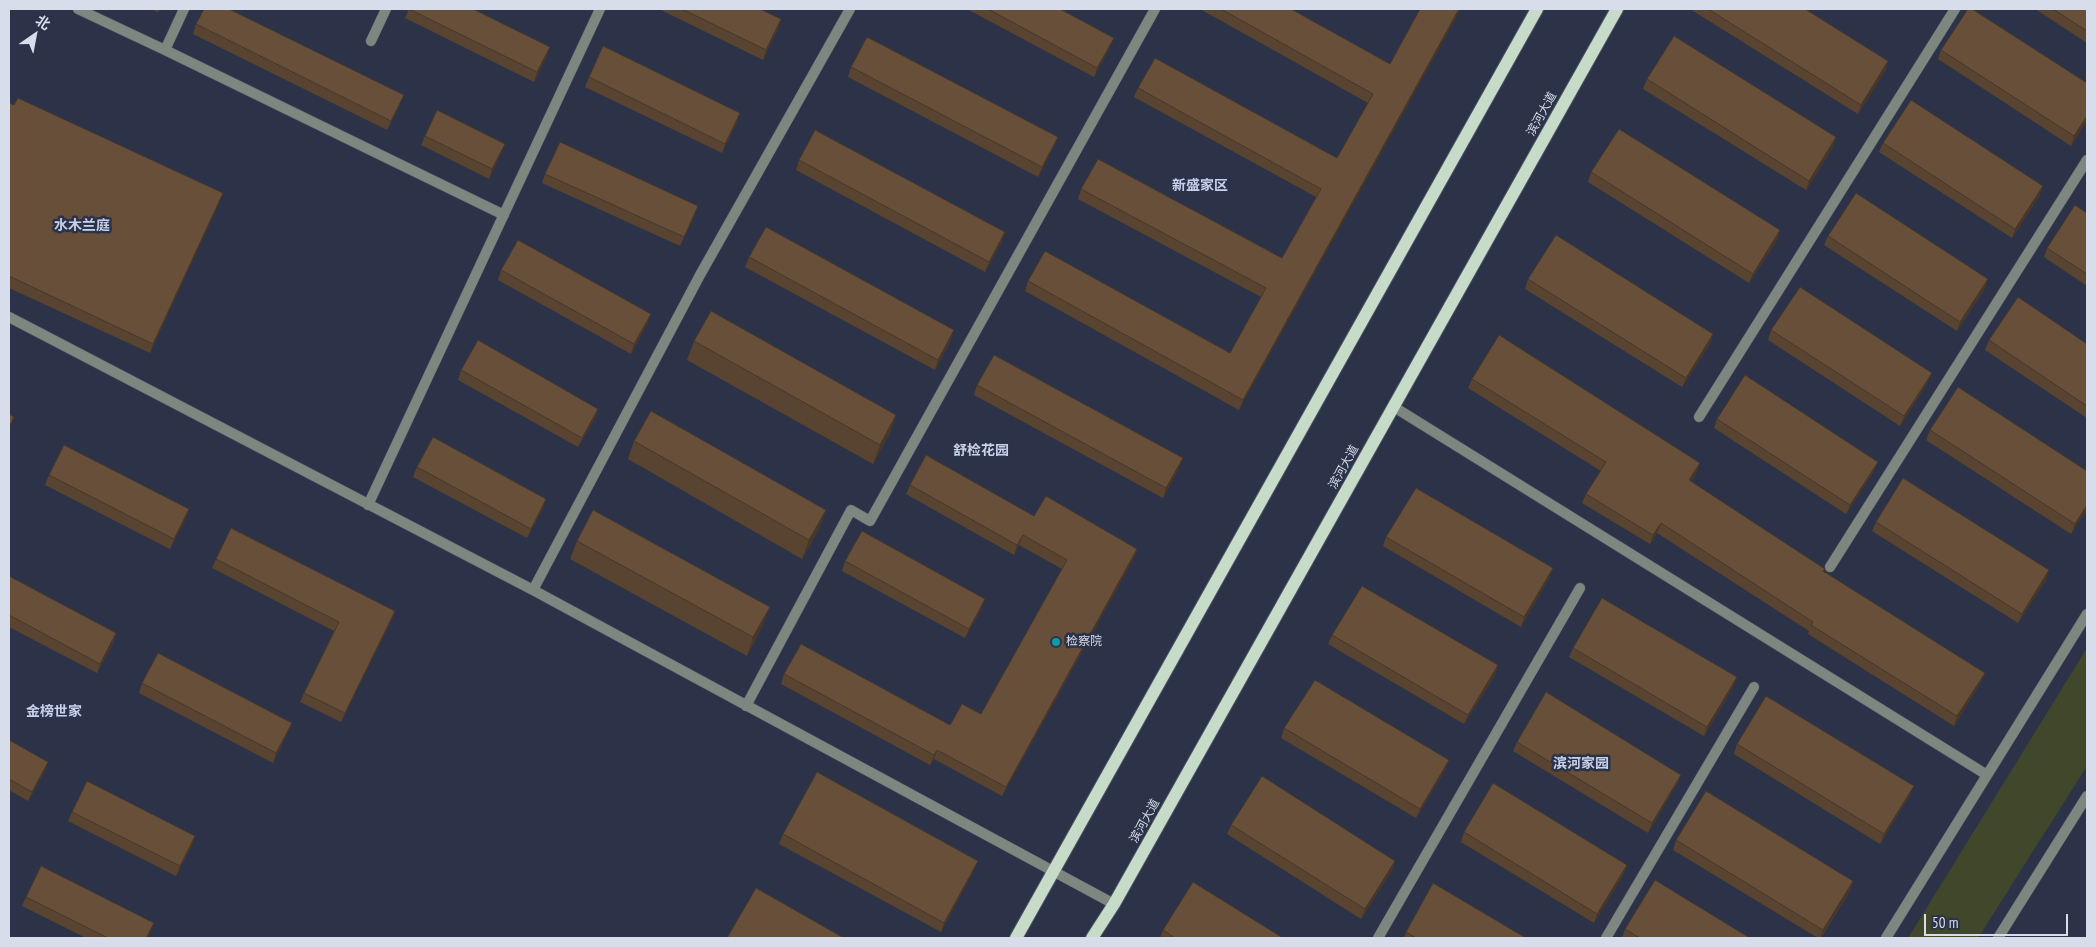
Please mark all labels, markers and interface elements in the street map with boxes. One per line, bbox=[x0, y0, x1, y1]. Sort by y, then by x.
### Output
north arrow bbox=[10, 10, 60, 60]
text: 北 bbox=[32, 11, 54, 34]
street label: 滨河大道 bbox=[1524, 90, 1560, 138]
district label: 新盛家区 bbox=[1172, 178, 1228, 194]
district label: 水木兰庭 bbox=[54, 218, 110, 234]
district label: 舒检花园 bbox=[953, 443, 1009, 459]
street label: 滨河大道 bbox=[1326, 443, 1362, 491]
place label: 检察院 bbox=[1066, 635, 1102, 649]
marker: 检察院 bbox=[1050, 636, 1062, 648]
district label: 金榜世家 bbox=[26, 704, 82, 720]
district label: 滨河家园 bbox=[1553, 756, 1609, 772]
street label: 滨河大道 bbox=[1127, 797, 1163, 845]
scale bar bbox=[1926, 904, 2070, 936]
text: 50 m bbox=[1932, 913, 1958, 932]

